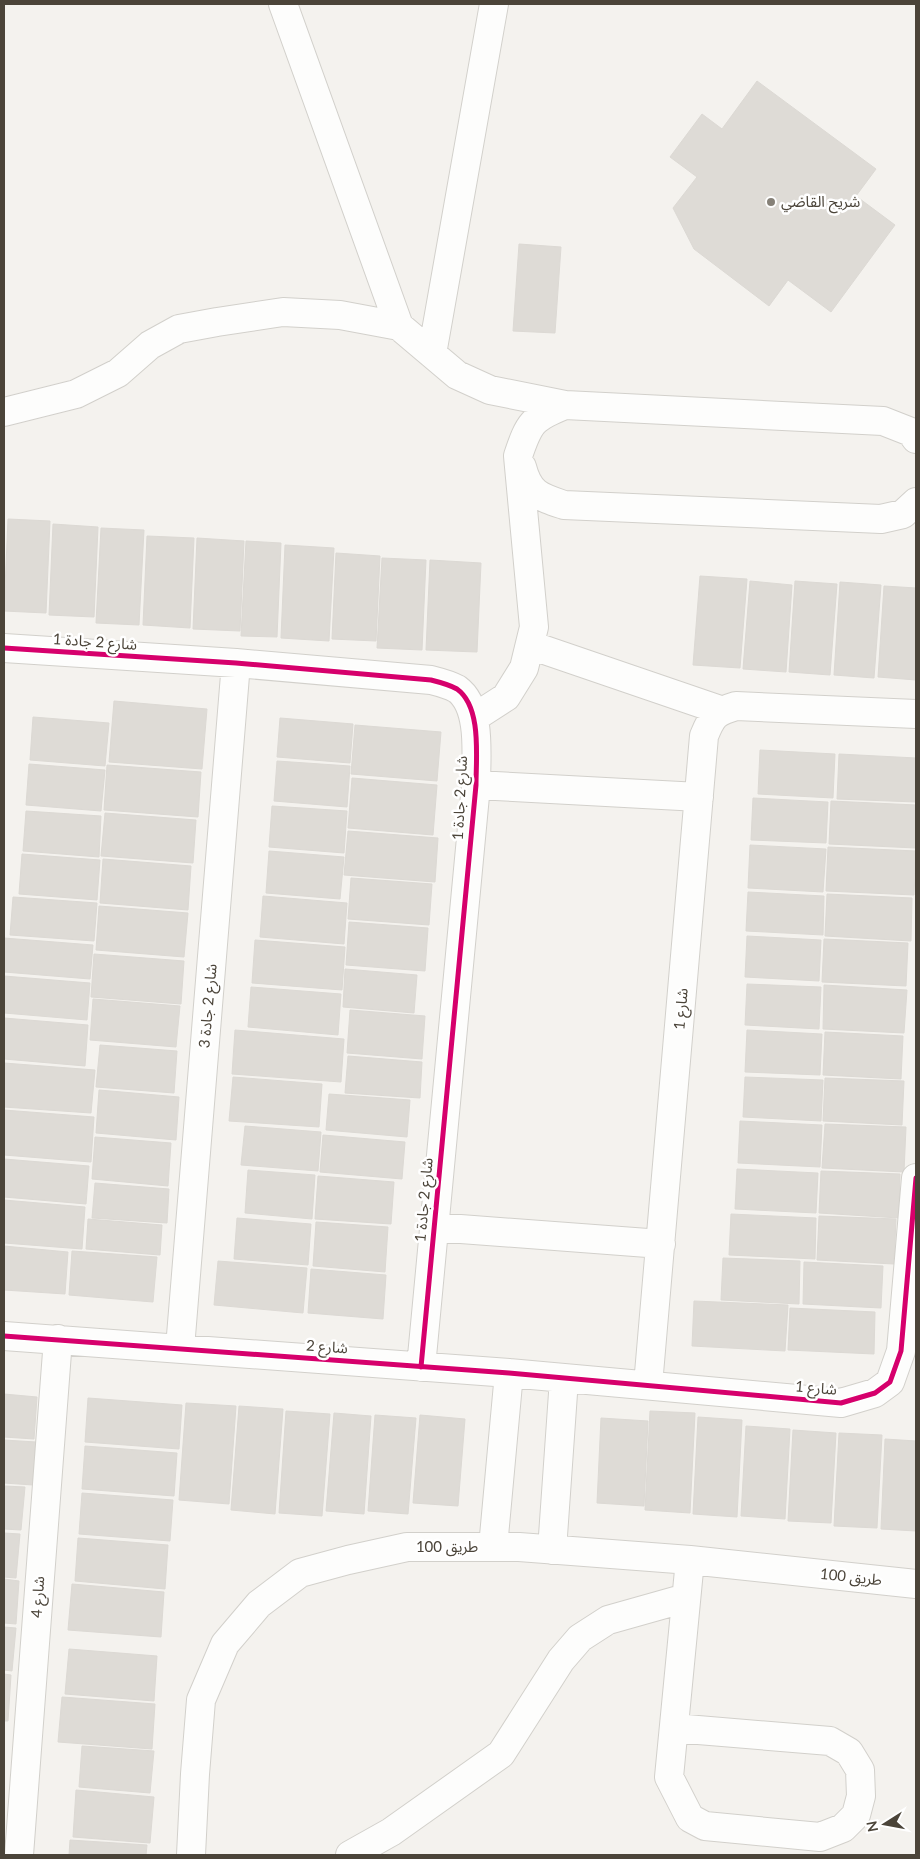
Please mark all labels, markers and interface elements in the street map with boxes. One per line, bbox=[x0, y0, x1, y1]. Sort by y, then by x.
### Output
place label: شريح القاضي bbox=[781, 192, 860, 214]
marker: شريح القاضي bbox=[765, 196, 777, 208]
street label: شارع 2 جادة 1 bbox=[52, 629, 138, 657]
street label: شارع 2 جادة 1 bbox=[448, 755, 474, 841]
street label: شارع 2 جادة 3 bbox=[194, 963, 224, 1049]
street label: شارع 1 bbox=[669, 987, 695, 1031]
street label: شارع 2 جادة 1 bbox=[410, 1157, 440, 1243]
street label: شارع 2 bbox=[305, 1336, 349, 1360]
street label: شارع 1 bbox=[794, 1376, 838, 1402]
street label: طريق 100 bbox=[416, 1537, 478, 1557]
street label: طريق 100 bbox=[819, 1564, 883, 1590]
street label: شارع 4 bbox=[27, 1575, 51, 1619]
north arrow bbox=[860, 1799, 910, 1849]
text: N bbox=[862, 1820, 881, 1833]

